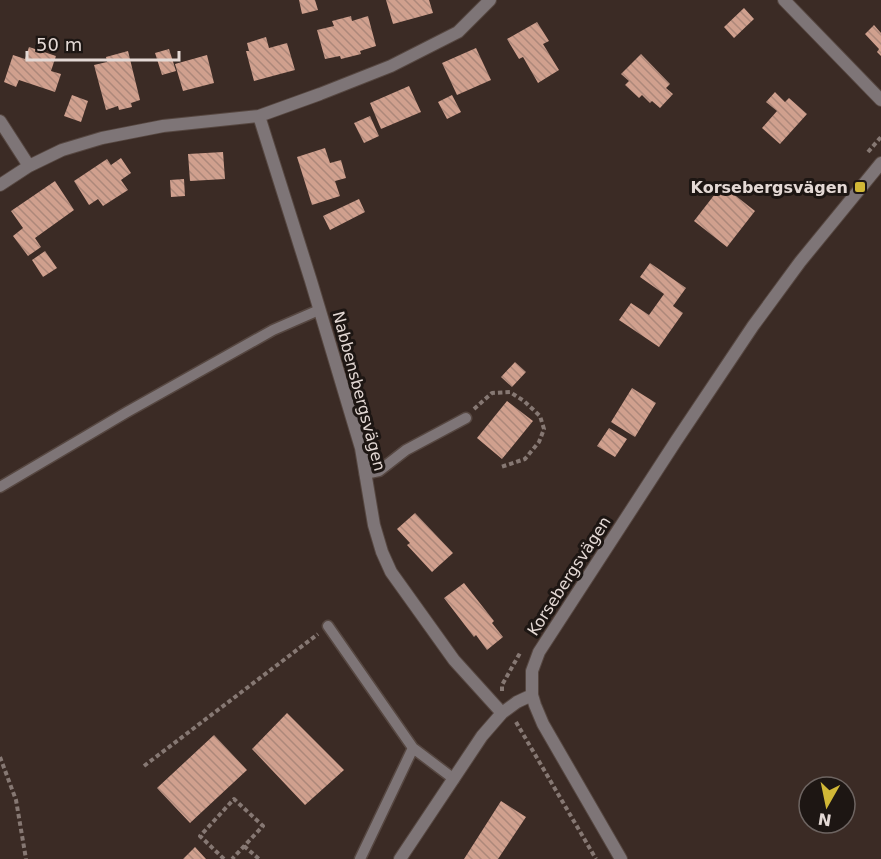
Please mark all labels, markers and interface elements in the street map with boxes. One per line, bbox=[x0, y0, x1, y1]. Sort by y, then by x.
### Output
scale bar bbox=[27, 24, 178, 62]
text: 50 m bbox=[36, 34, 82, 55]
place label: Korsebergsvägen bbox=[691, 178, 848, 197]
marker: Korsebergsvägen bbox=[853, 180, 867, 194]
street label: Nabbensbergsvägen bbox=[329, 309, 389, 473]
street label: Korsebergsvägen bbox=[523, 513, 615, 639]
north arrow bbox=[797, 775, 857, 835]
text: N bbox=[817, 809, 833, 830]

